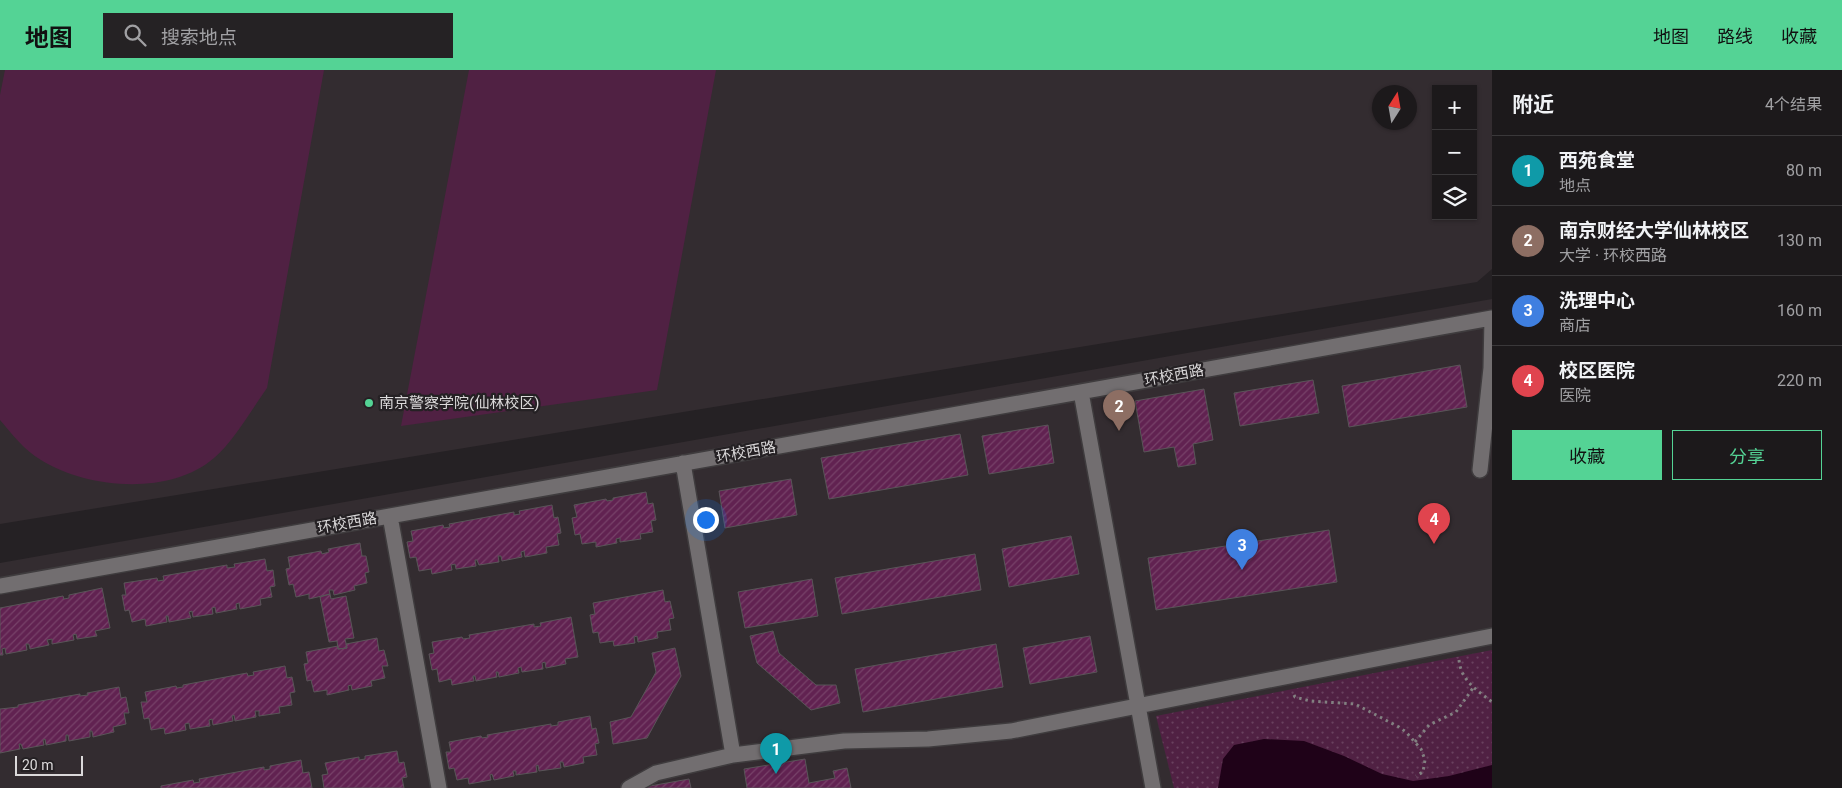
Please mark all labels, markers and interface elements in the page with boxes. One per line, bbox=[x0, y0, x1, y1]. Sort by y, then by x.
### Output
search box bbox=[103, 13, 453, 58]
icon: search bbox=[121, 21, 149, 49]
text: 地图 bbox=[25, 24, 73, 52]
text: 搜索地点 bbox=[161, 26, 237, 49]
text: 地图 bbox=[1653, 26, 1689, 47]
text: 路线 bbox=[1717, 26, 1753, 47]
text: 收藏 bbox=[1781, 26, 1817, 47]
north arrow bbox=[1372, 85, 1417, 130]
map controls bbox=[1432, 85, 1477, 220]
button: + bbox=[1432, 85, 1477, 130]
text: 附近 bbox=[1512, 93, 1554, 117]
text: 4个结果 bbox=[1765, 95, 1822, 114]
button: − bbox=[1432, 130, 1477, 175]
text: 西苑食堂 bbox=[1559, 149, 1635, 172]
text: 1 bbox=[1523, 161, 1533, 180]
text: 80 m bbox=[1786, 161, 1822, 180]
button: layers bbox=[1432, 175, 1477, 220]
text: 地点 bbox=[1559, 176, 1591, 195]
text: 南京财经大学仙林校区 bbox=[1559, 219, 1749, 242]
text: 2 bbox=[1523, 231, 1533, 250]
text: 130 m bbox=[1777, 231, 1822, 250]
text: 大学 · 环校西路 bbox=[1559, 246, 1667, 265]
text: 洗理中心 bbox=[1559, 289, 1635, 312]
text: 3 bbox=[1523, 301, 1533, 320]
text: 160 m bbox=[1777, 301, 1822, 320]
text: 商店 bbox=[1559, 316, 1591, 335]
text: 校区医院 bbox=[1559, 359, 1635, 382]
street label: 环校西路 bbox=[1143, 361, 1205, 389]
text: 4 bbox=[1523, 371, 1533, 390]
text: 220 m bbox=[1777, 371, 1822, 390]
text: 医院 bbox=[1559, 386, 1591, 405]
pin: 2 bbox=[1103, 390, 1135, 431]
place label: 南京警察学院(仙林校区) bbox=[379, 394, 539, 412]
marker: 南京警察学院(仙林校区) bbox=[363, 397, 375, 409]
button: 收藏 bbox=[1512, 430, 1662, 480]
button: 分享 bbox=[1672, 430, 1822, 480]
street label: 环校西路 bbox=[715, 438, 777, 466]
pin: 4 bbox=[1418, 503, 1450, 544]
your location bbox=[693, 507, 719, 533]
street label: 环校西路 bbox=[316, 509, 378, 537]
pin: 3 bbox=[1226, 529, 1258, 570]
pin: 1 bbox=[760, 733, 792, 774]
scale bar bbox=[15, 753, 82, 776]
text: 20 m bbox=[22, 757, 54, 773]

